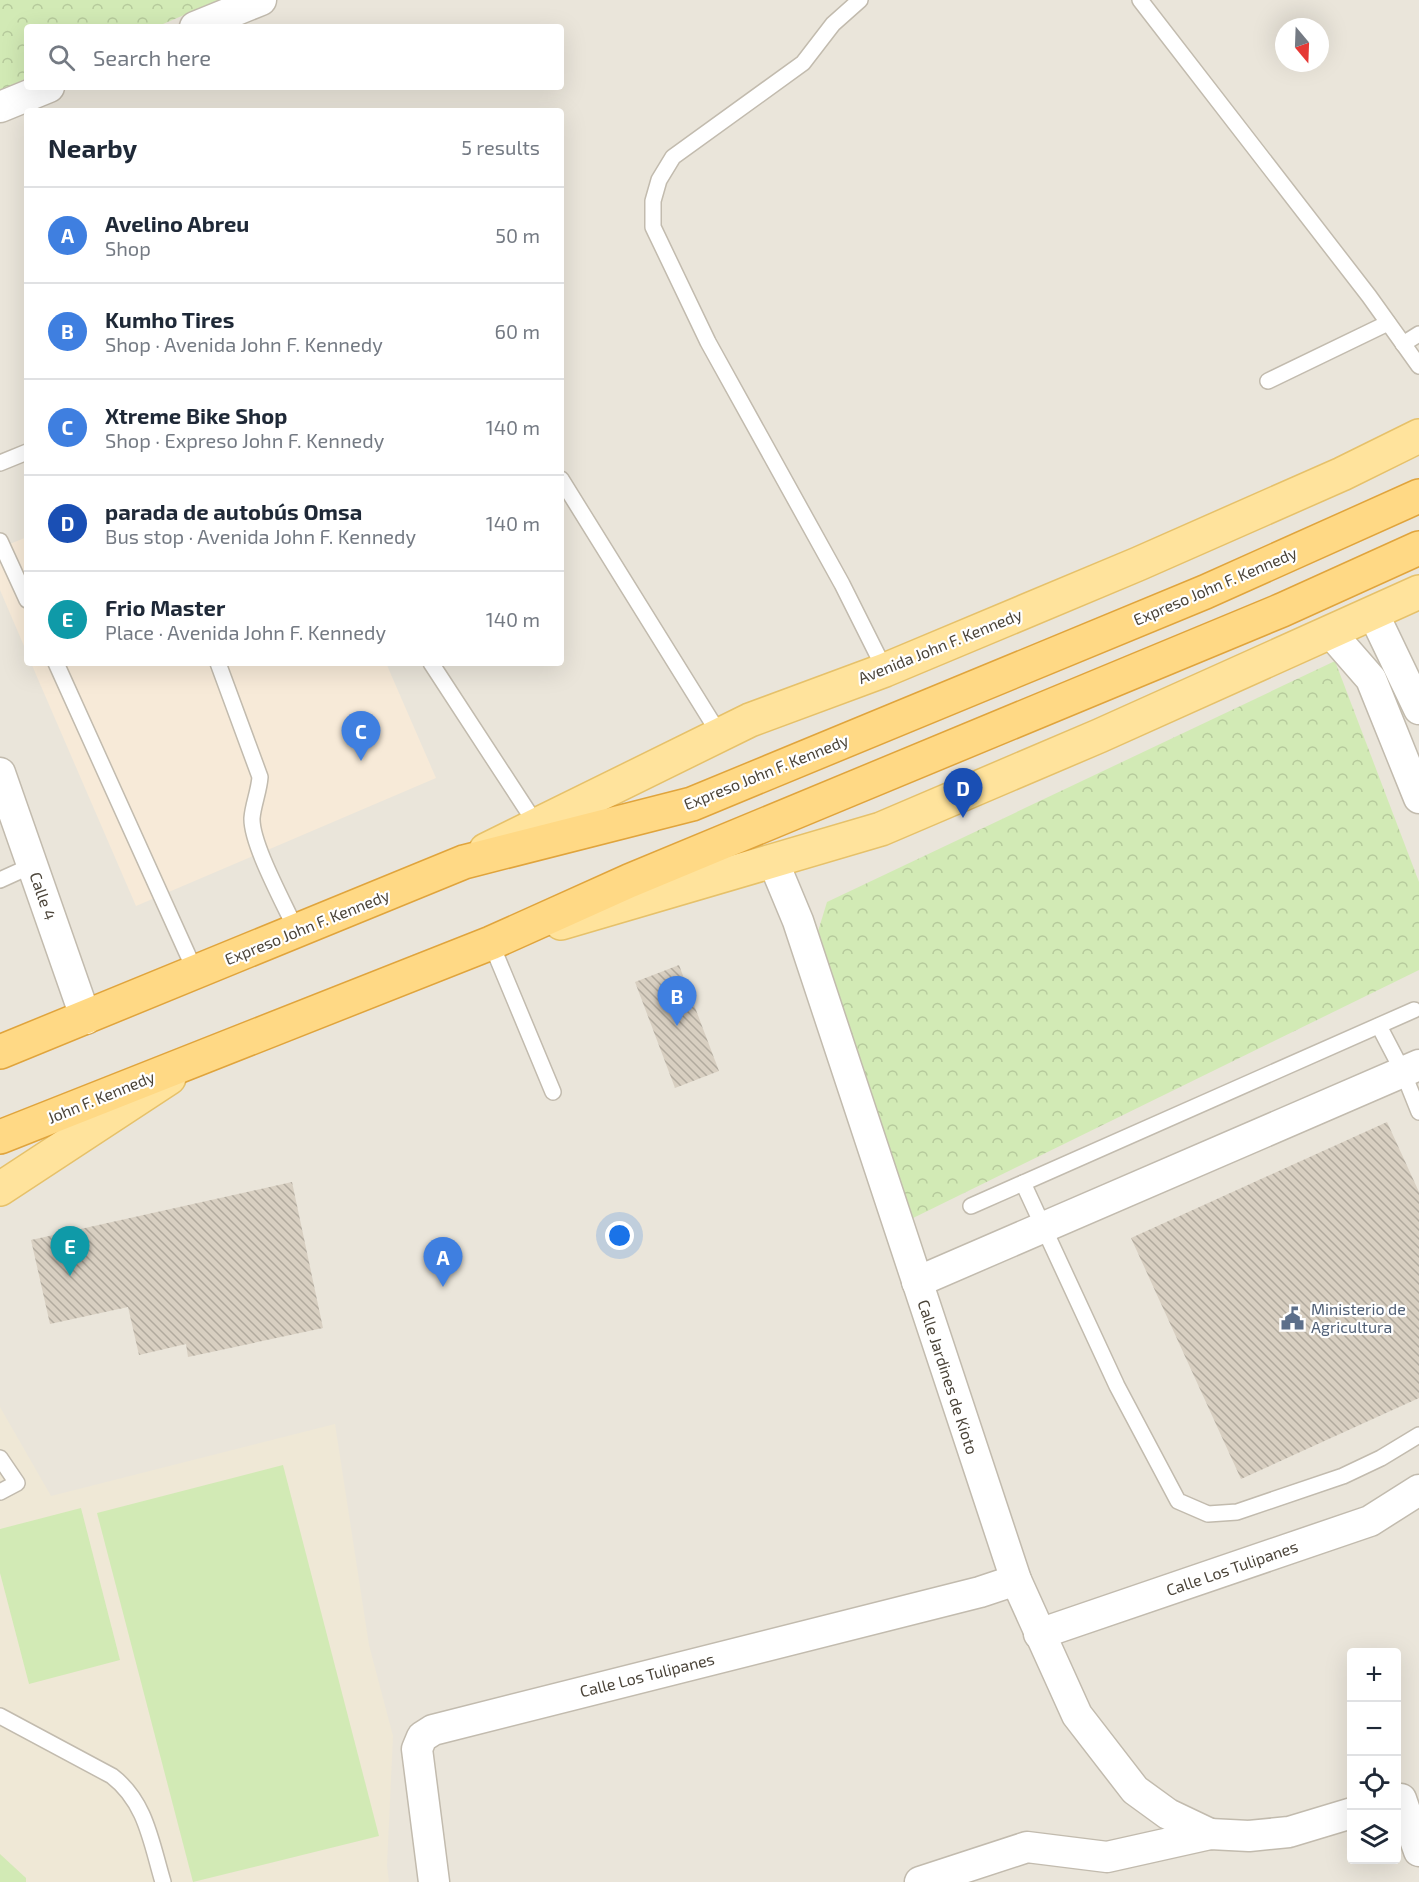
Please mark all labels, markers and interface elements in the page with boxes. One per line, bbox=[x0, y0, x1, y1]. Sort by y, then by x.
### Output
north arrow bbox=[1275, 18, 1329, 72]
search box bbox=[24, 24, 564, 90]
icon: search bbox=[45, 41, 78, 74]
text: Search here bbox=[93, 44, 211, 70]
text: Nearby bbox=[48, 132, 137, 163]
text: 5 results bbox=[461, 135, 540, 159]
text: Avelino Abreu bbox=[105, 210, 249, 236]
text: A bbox=[61, 223, 74, 247]
text: 50 m bbox=[495, 223, 540, 247]
text: Shop bbox=[105, 236, 151, 260]
text: Kumho Tires bbox=[105, 306, 234, 332]
text: B bbox=[61, 319, 74, 343]
text: 60 m bbox=[495, 319, 540, 343]
text: Shop · Avenida John F. Kennedy bbox=[105, 332, 383, 356]
text: Xtreme Bike Shop bbox=[105, 402, 287, 428]
text: C bbox=[62, 415, 73, 439]
text: 140 m bbox=[486, 415, 540, 439]
text: Shop · Expreso John F. Kennedy bbox=[105, 428, 384, 452]
text: parada de autobús Omsa bbox=[105, 498, 362, 524]
text: D bbox=[61, 511, 74, 535]
text: 140 m bbox=[486, 511, 540, 535]
text: Bus stop · Avenida John F. Kennedy bbox=[105, 524, 416, 548]
street label: Expreso John F. Kennedy bbox=[1130, 542, 1300, 629]
text: Frio Master bbox=[105, 594, 225, 620]
street label: Avenida John F. Kennedy bbox=[855, 604, 1025, 687]
text: E bbox=[62, 607, 73, 631]
text: 140 m bbox=[486, 607, 540, 631]
text: Place · Avenida John F. Kennedy bbox=[105, 620, 386, 644]
pin: C bbox=[342, 712, 380, 761]
street label: Expreso John F. Kennedy bbox=[681, 730, 851, 813]
pin: D bbox=[944, 768, 982, 818]
street label: Calle 4 bbox=[26, 869, 61, 922]
street label: Expreso John F. Kennedy bbox=[222, 885, 392, 968]
pin: B bbox=[658, 976, 696, 1026]
street label: John F. Kennedy bbox=[44, 1066, 158, 1127]
your location bbox=[605, 1221, 634, 1250]
pin: E bbox=[50, 1226, 90, 1276]
pin: A bbox=[424, 1238, 462, 1287]
street label: Calle Jardines de Kioto bbox=[914, 1297, 982, 1457]
place label: Ministerio de Agricultura bbox=[1311, 1299, 1406, 1336]
public building icon: Ministerio de Agricultura bbox=[1280, 1305, 1306, 1331]
street label: Calle Los Tulipanes bbox=[1164, 1536, 1300, 1599]
map controls bbox=[1347, 1648, 1401, 1864]
button: + bbox=[1347, 1648, 1401, 1702]
street label: Calle Los Tulipanes bbox=[578, 1649, 716, 1700]
button: − bbox=[1347, 1702, 1401, 1756]
button: locate bbox=[1347, 1756, 1401, 1810]
button: layers bbox=[1347, 1810, 1401, 1864]

